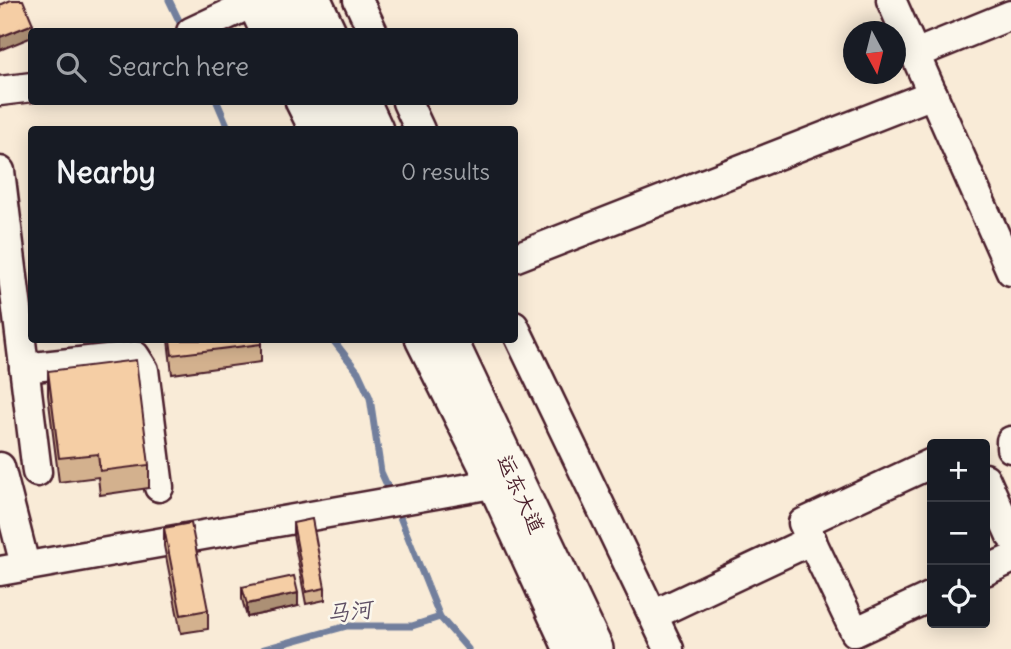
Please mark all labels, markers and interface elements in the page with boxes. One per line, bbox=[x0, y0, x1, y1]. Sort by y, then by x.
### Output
north arrow bbox=[843, 21, 906, 84]
search box bbox=[28, 28, 518, 105]
icon: search bbox=[52, 48, 90, 86]
text: Search here bbox=[108, 50, 249, 83]
text: Nearby bbox=[56, 153, 156, 191]
text: 0 results bbox=[401, 157, 490, 186]
map controls bbox=[927, 439, 990, 628]
button: + bbox=[927, 439, 990, 502]
street label: 运东大道 bbox=[491, 450, 551, 538]
button: − bbox=[927, 502, 990, 565]
button: locate bbox=[927, 565, 990, 628]
water label: 马河 bbox=[324, 593, 378, 628]

